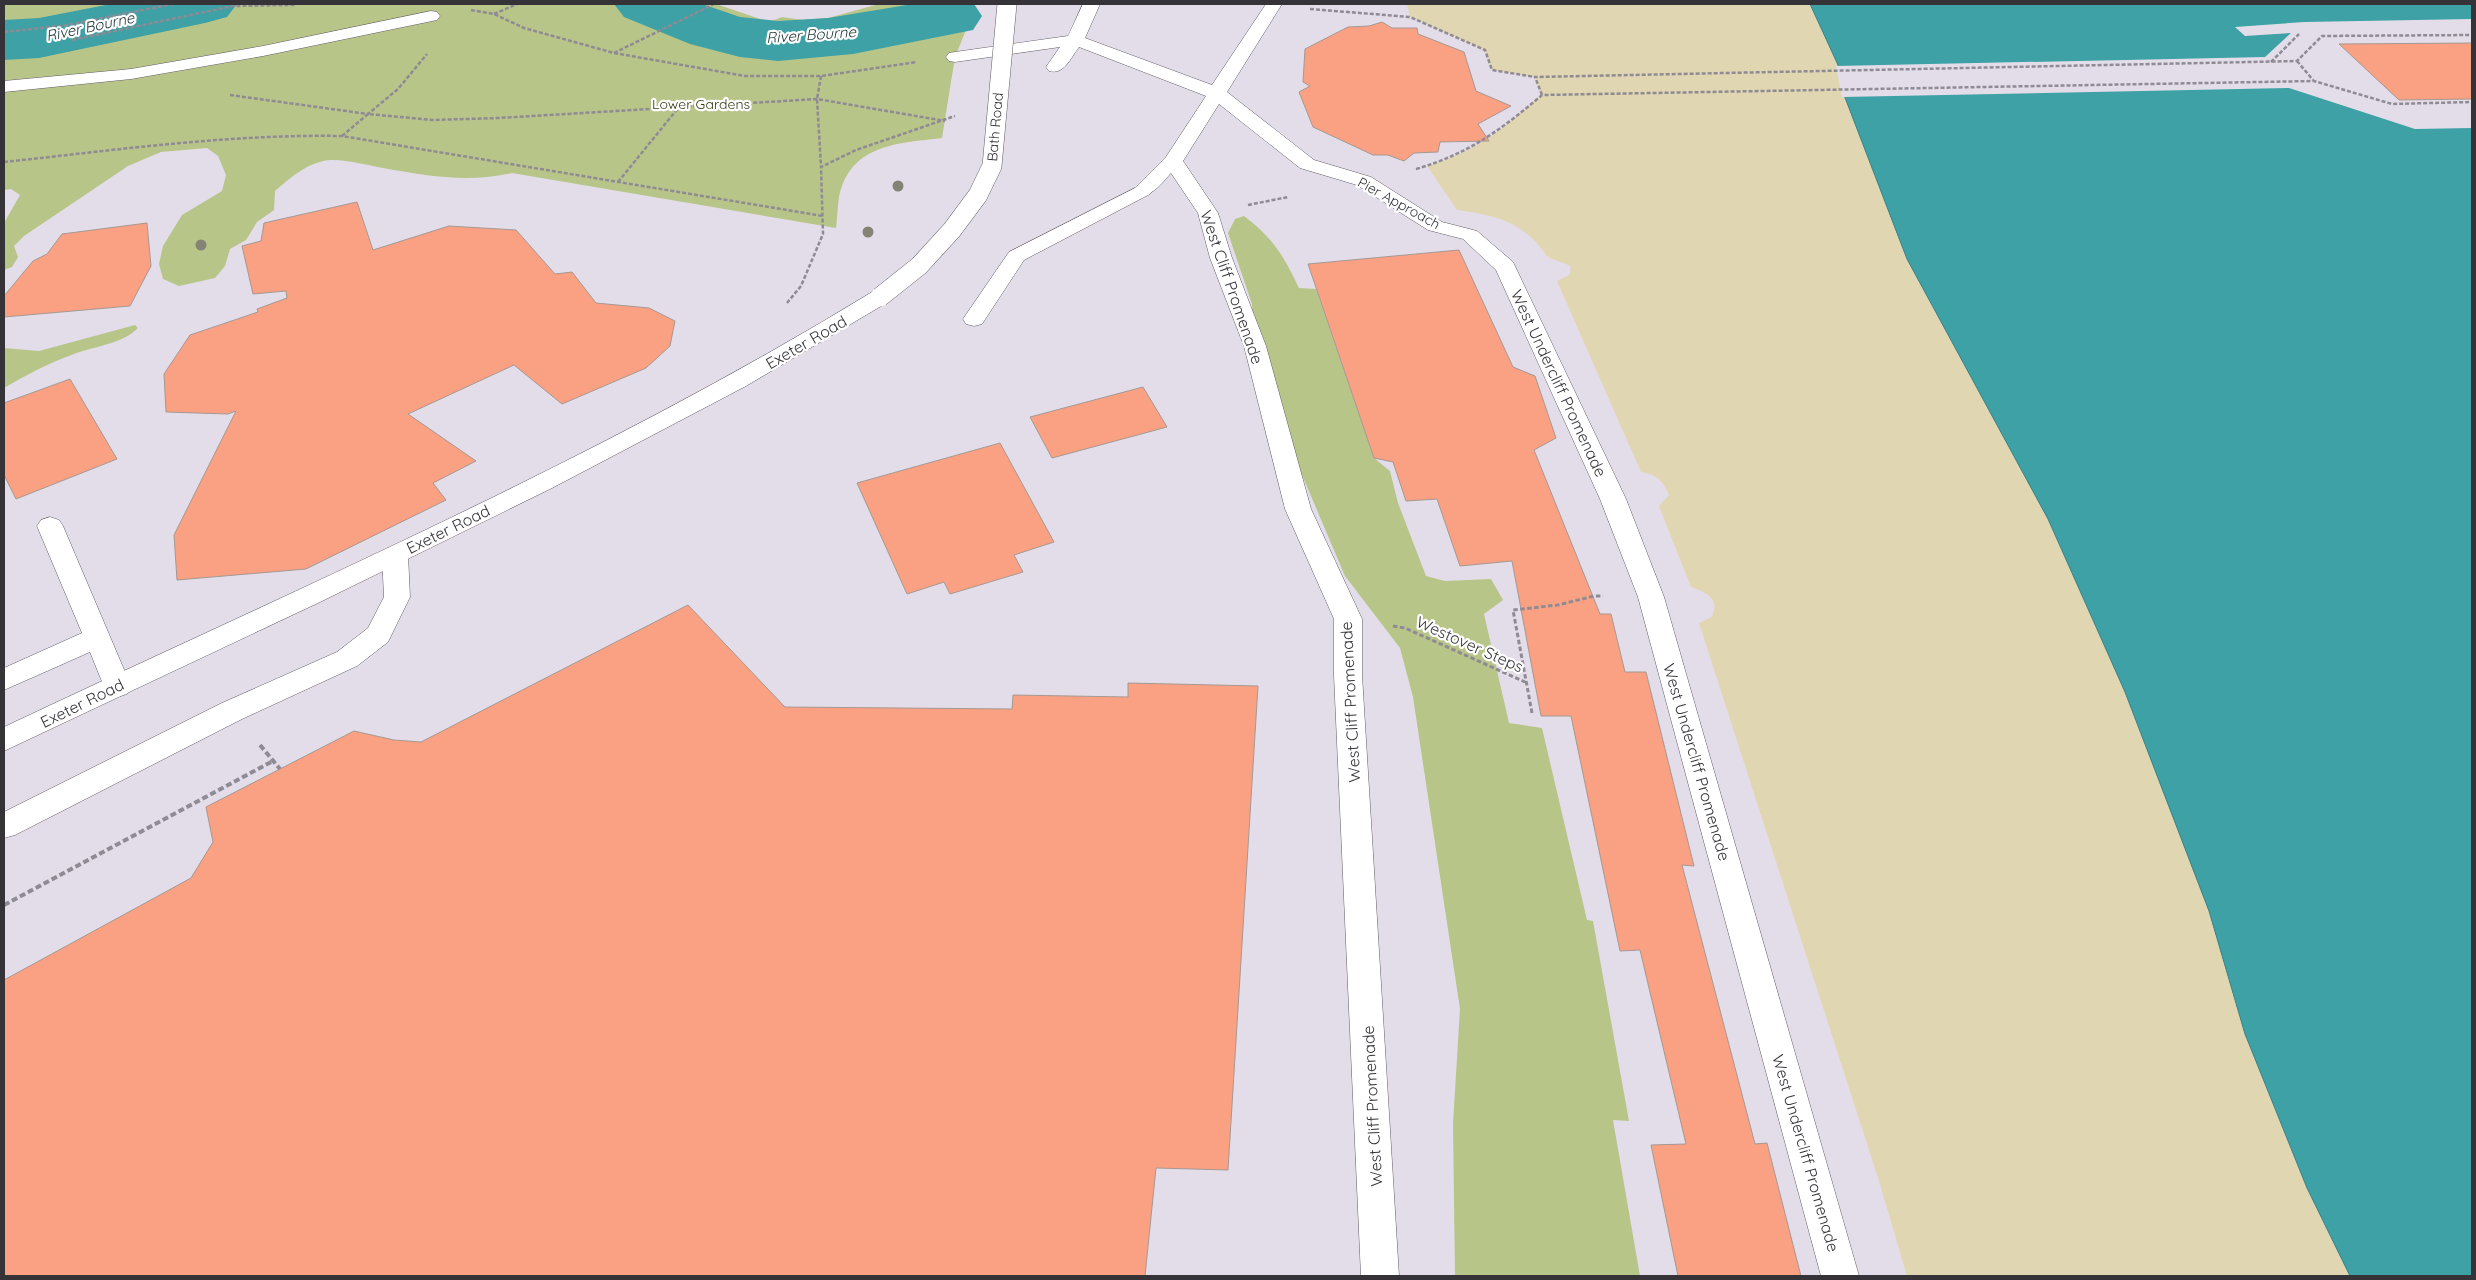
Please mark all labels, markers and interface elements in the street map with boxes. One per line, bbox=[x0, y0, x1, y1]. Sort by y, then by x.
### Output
water label: River Bourne bbox=[44, 8, 136, 45]
water label: River Bourne bbox=[766, 22, 857, 47]
street label: Bath Road bbox=[983, 92, 1007, 162]
park label: Lower Gardens bbox=[652, 95, 750, 113]
street label: Pier Approach bbox=[1355, 173, 1443, 233]
street label: West Cliff Promenade bbox=[1196, 207, 1268, 367]
street label: West Undercliff Promenade bbox=[1507, 286, 1611, 480]
street label: Exeter Road bbox=[762, 311, 850, 373]
street label: Exeter Road bbox=[403, 500, 493, 558]
street label: Westover Steps bbox=[1413, 611, 1527, 677]
street label: West Cliff Promenade bbox=[1336, 621, 1364, 783]
street label: West Undercliff Promenade bbox=[1659, 661, 1735, 863]
street label: Exeter Road bbox=[37, 674, 127, 732]
street label: West Cliff Promenade bbox=[1358, 1025, 1386, 1187]
street label: West Undercliff Promenade bbox=[1768, 1052, 1844, 1254]

